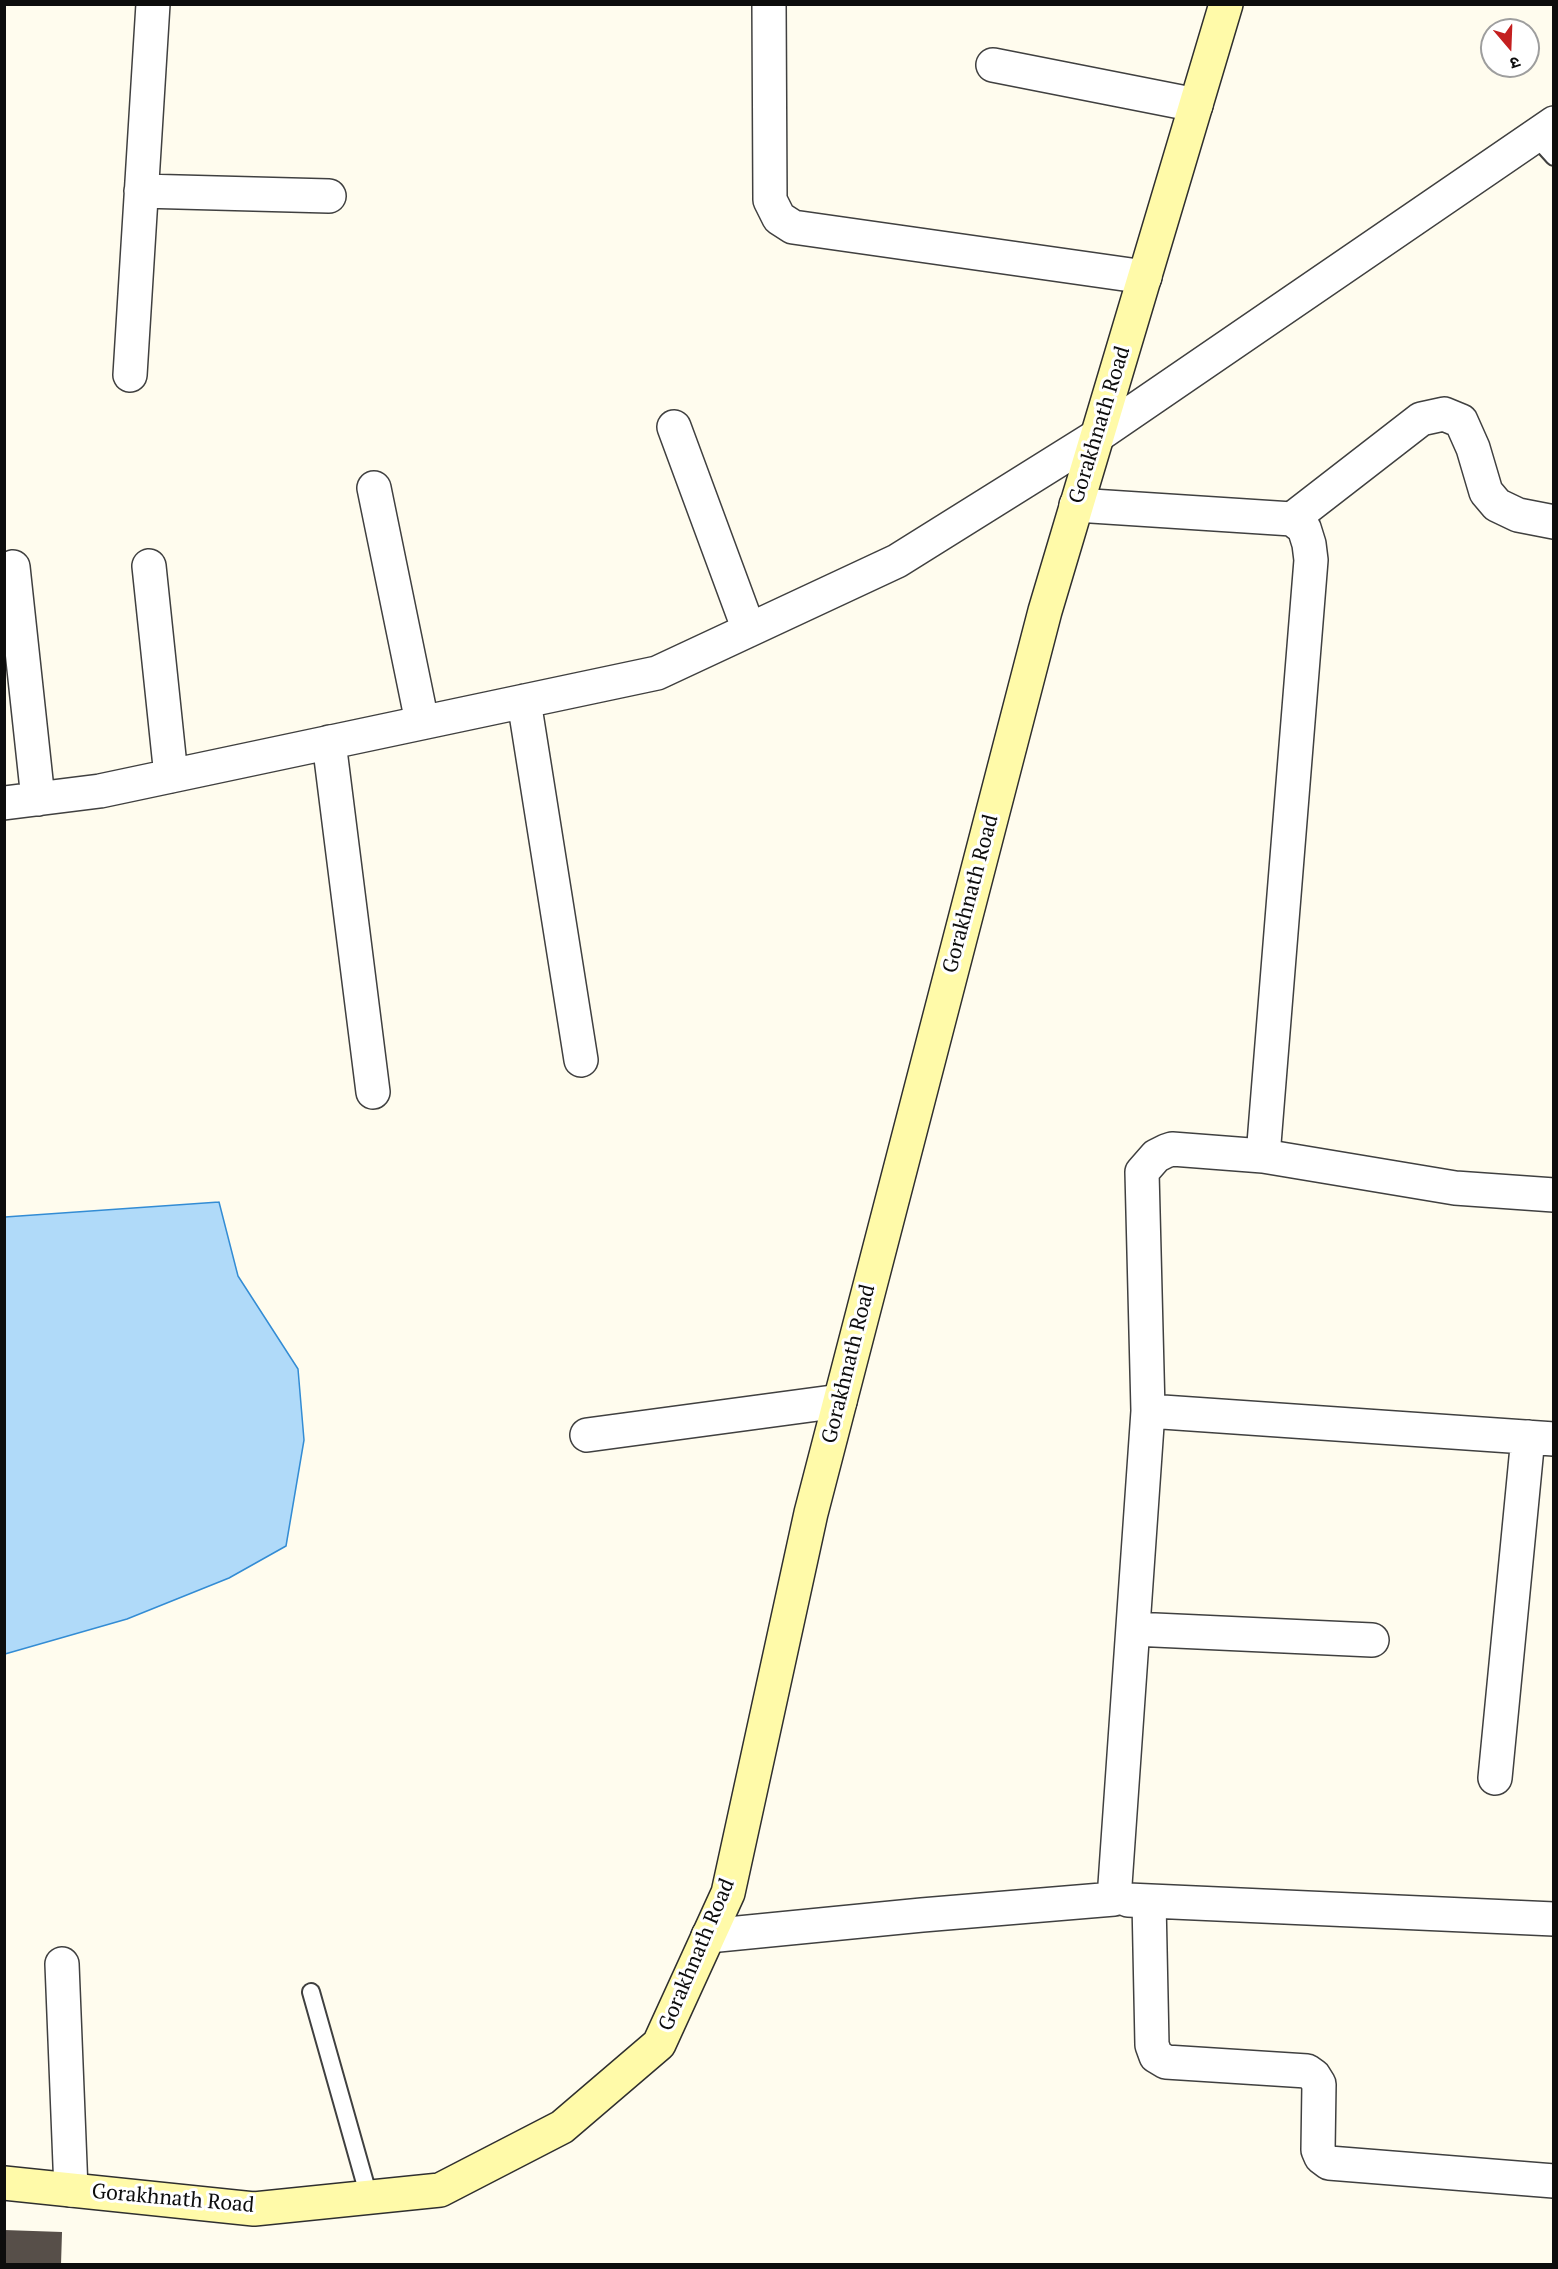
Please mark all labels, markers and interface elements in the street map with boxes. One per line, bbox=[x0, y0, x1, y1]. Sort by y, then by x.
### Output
north arrow bbox=[1480, 18, 1540, 78]
text: उ bbox=[1507, 51, 1523, 75]
street label: Gorakhnath Road bbox=[1064, 343, 1136, 507]
street label: Gorakhnath Road bbox=[938, 812, 1004, 976]
street label: Gorakhnath Road bbox=[817, 1282, 881, 1446]
street label: Gorakhnath Road bbox=[654, 1875, 740, 2035]
street label: Gorakhnath Road bbox=[91, 2179, 255, 2219]

